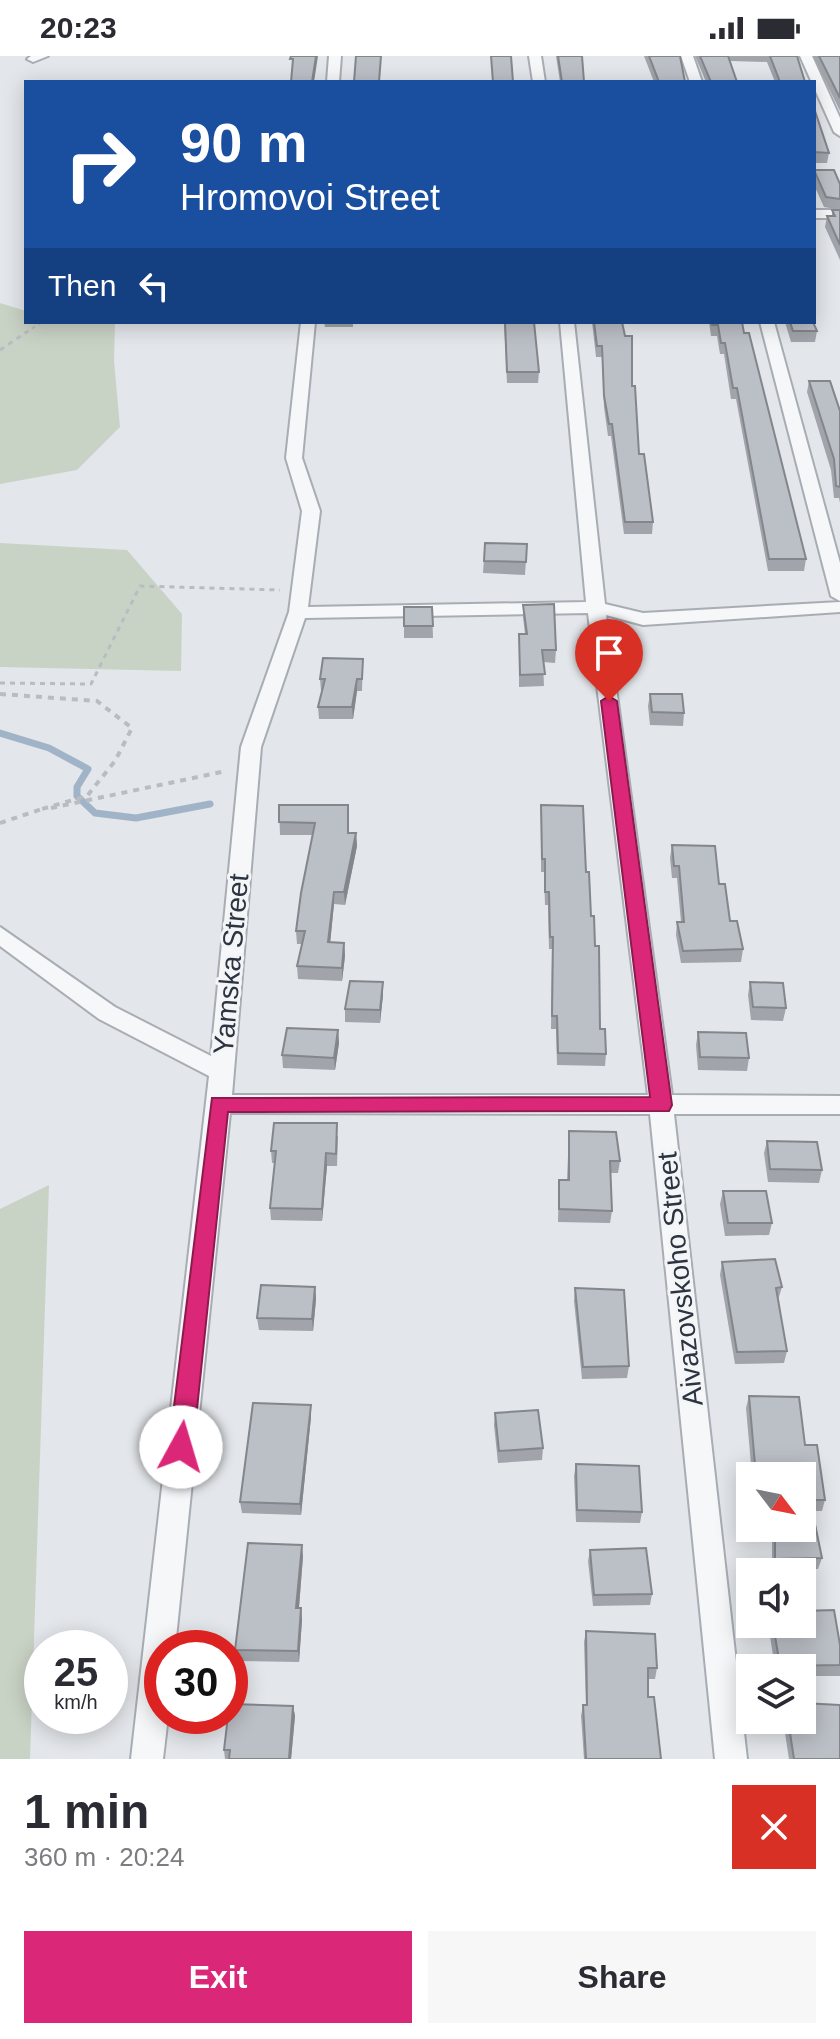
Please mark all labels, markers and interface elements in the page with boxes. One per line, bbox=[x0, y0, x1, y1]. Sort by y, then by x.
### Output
text: 20:23 bbox=[40, 11, 117, 44]
text: 90 m bbox=[180, 111, 308, 174]
icon: right bbox=[48, 112, 152, 216]
text: Hromovoi Street bbox=[180, 177, 440, 218]
icon: left bbox=[132, 264, 176, 308]
text: Then bbox=[48, 269, 116, 302]
pin bbox=[575, 619, 643, 701]
icon: arrive bbox=[587, 631, 631, 675]
street label: Yamska Street bbox=[208, 872, 254, 1056]
street label: Aivazovskoho Street bbox=[651, 1150, 709, 1408]
position arrow bbox=[139, 1405, 223, 1489]
north arrow bbox=[736, 1462, 816, 1542]
map controls bbox=[736, 1462, 816, 1734]
button: sound bbox=[736, 1558, 816, 1638]
speed limit sign: 30 bbox=[144, 1630, 248, 1734]
text: 25 bbox=[54, 1650, 98, 1694]
button: layers bbox=[736, 1654, 816, 1734]
text: km/h bbox=[54, 1691, 98, 1713]
text: 1 min bbox=[24, 1785, 149, 1838]
button: close bbox=[732, 1785, 816, 1869]
text: 360 m · 20:24 bbox=[24, 1842, 184, 1872]
button: Exit bbox=[24, 1931, 412, 2023]
button: Share bbox=[428, 1931, 816, 2023]

